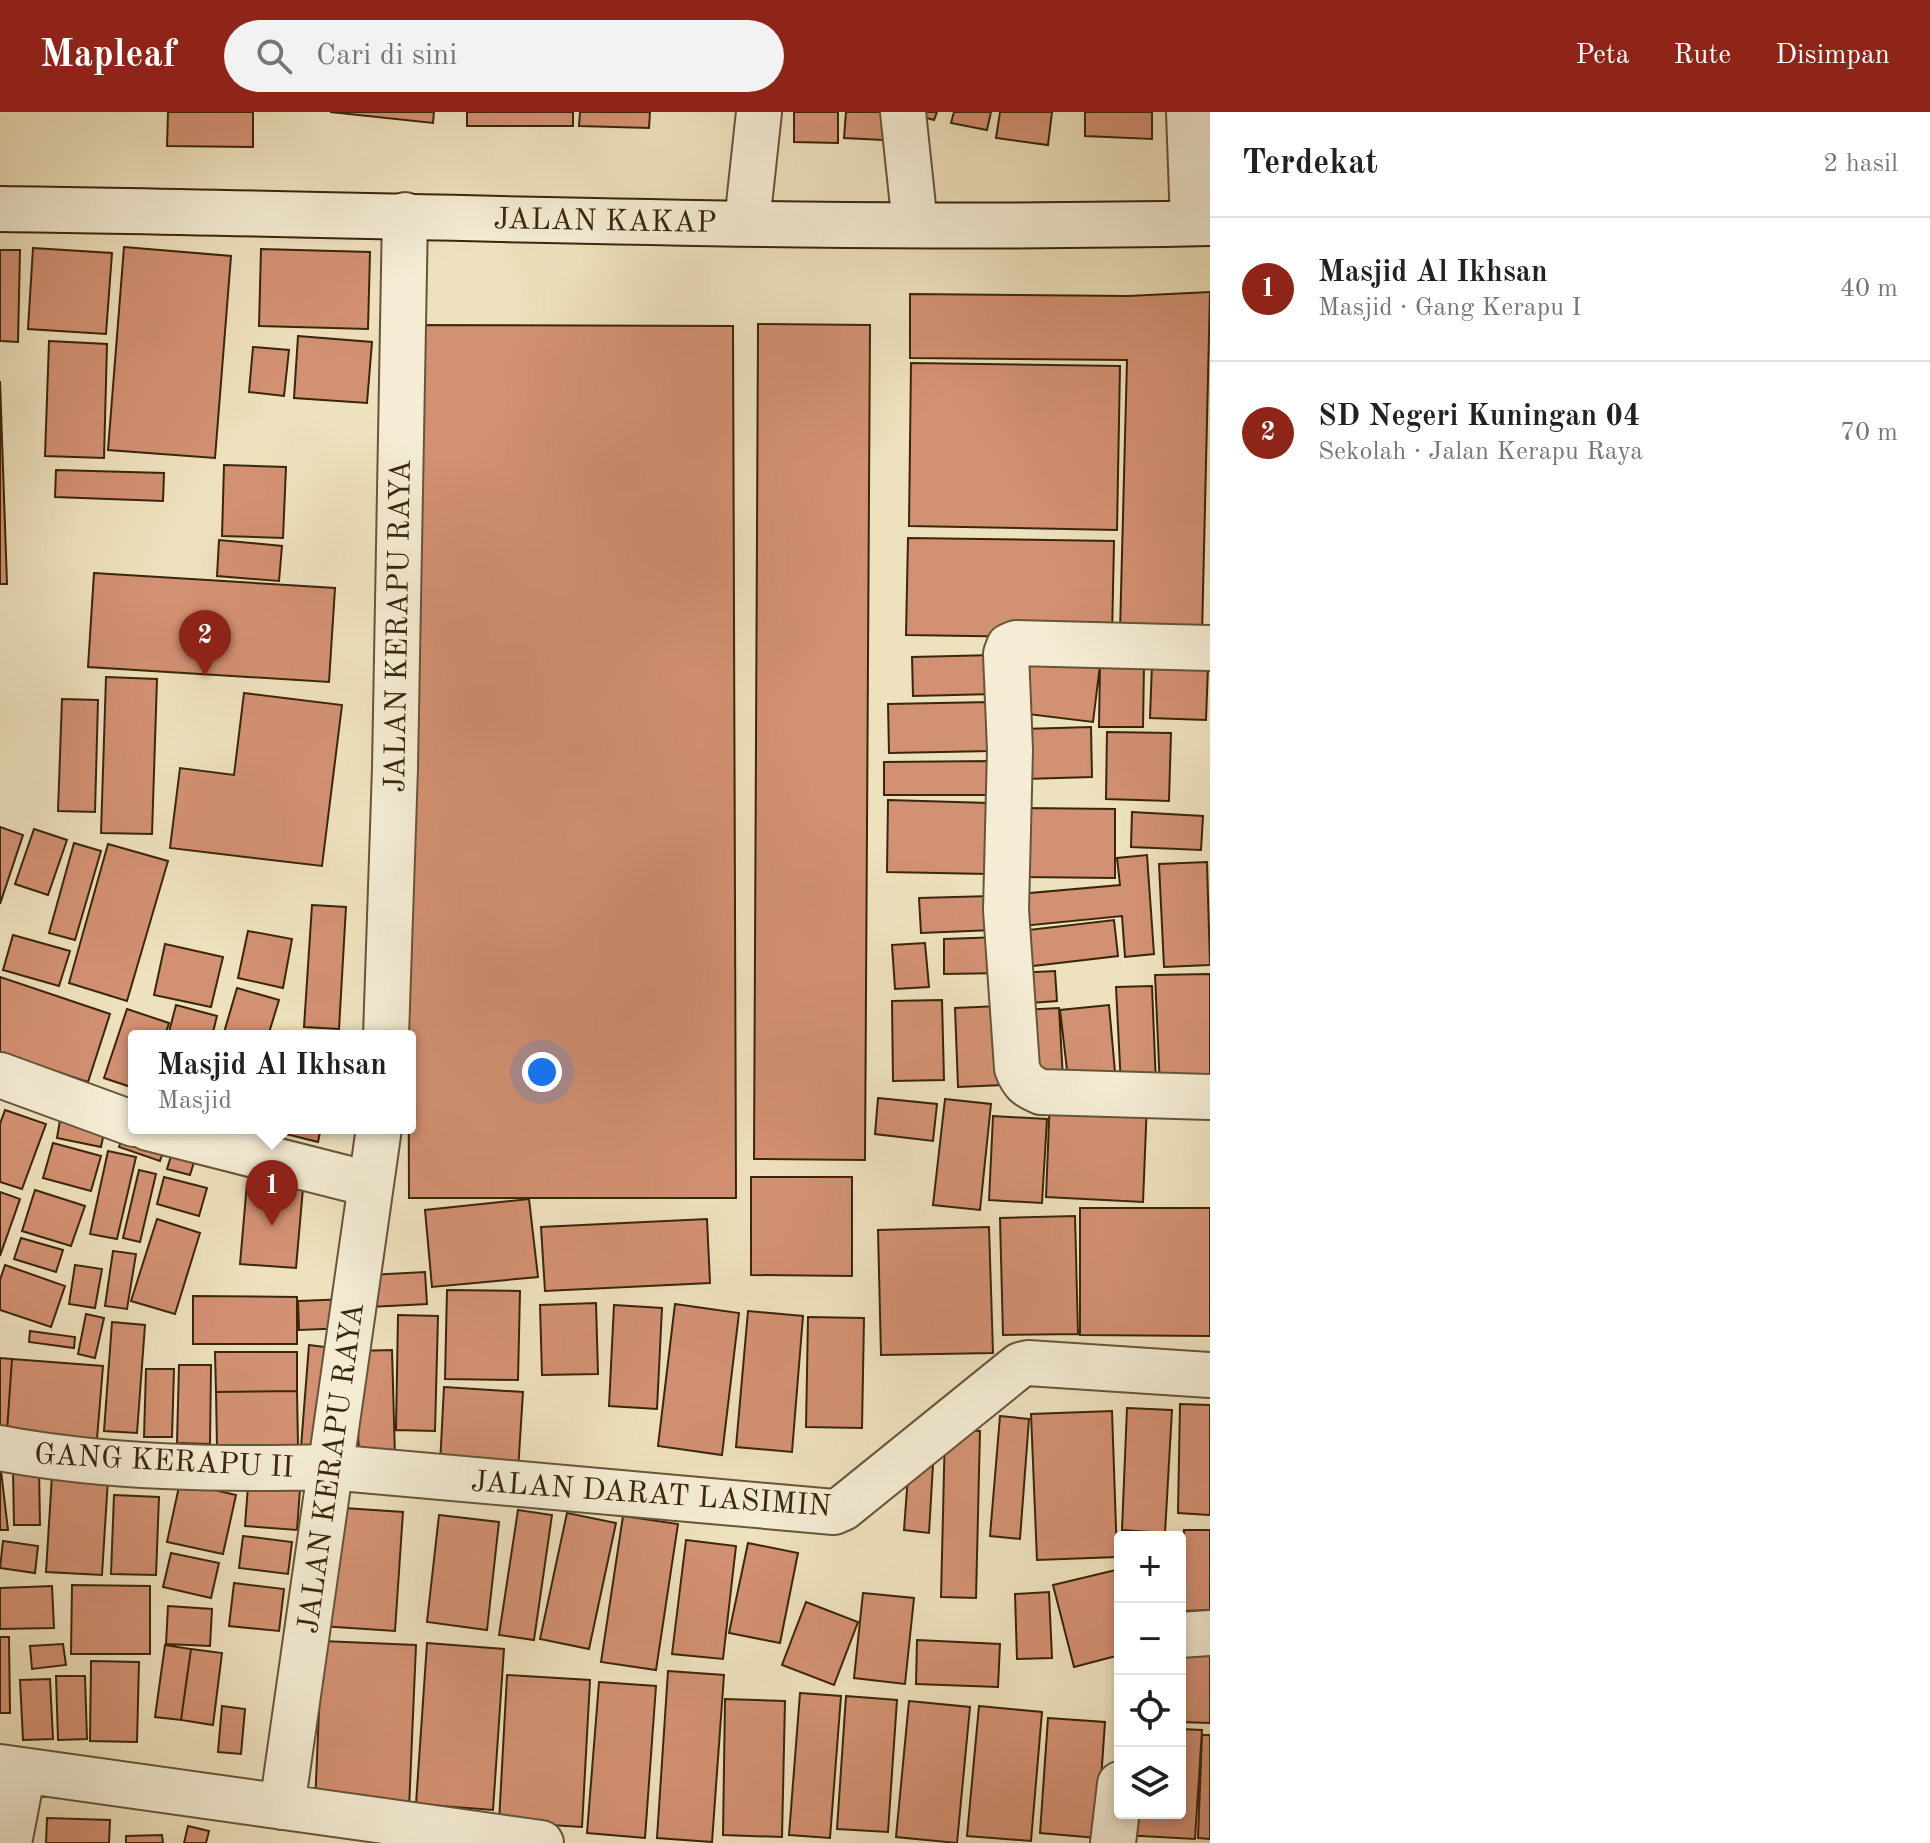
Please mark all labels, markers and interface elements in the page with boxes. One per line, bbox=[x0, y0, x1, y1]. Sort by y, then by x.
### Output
search box bbox=[224, 20, 784, 92]
icon: search bbox=[252, 34, 296, 78]
text: Mapleaf bbox=[40, 37, 176, 75]
text: Cari di sini bbox=[316, 41, 457, 71]
text: Peta bbox=[1575, 42, 1630, 70]
text: Rute bbox=[1674, 42, 1731, 70]
text: Disimpan bbox=[1775, 42, 1890, 70]
text: Terdekat bbox=[1242, 147, 1378, 181]
text: 2 hasil bbox=[1823, 151, 1898, 177]
street label: JALAN KAKAP bbox=[493, 205, 717, 239]
text: Masjid Al Ikhsan bbox=[1318, 258, 1548, 288]
text: 1 bbox=[1260, 276, 1276, 302]
text: 40 m bbox=[1840, 276, 1898, 302]
text: Masjid · Gang Kerapu I bbox=[1318, 295, 1582, 321]
text: SD Negeri Kuningan 04 bbox=[1318, 402, 1640, 432]
text: 2 bbox=[1260, 420, 1276, 446]
text: 70 m bbox=[1840, 420, 1898, 446]
text: Sekolah · Jalan Kerapu Raya bbox=[1318, 439, 1643, 465]
street label: JALAN KERAPU RAYA bbox=[381, 459, 417, 793]
pin: 2 bbox=[179, 610, 231, 676]
popup bbox=[128, 1030, 416, 1134]
text: Masjid Al Ikhsan bbox=[157, 1051, 387, 1081]
your location bbox=[522, 1052, 562, 1092]
text: Masjid bbox=[157, 1088, 232, 1114]
pin: 1 bbox=[246, 1160, 298, 1226]
street label: JALAN KERAPU RAYA bbox=[294, 1301, 370, 1635]
street label: GANG KERAPU II bbox=[33, 1440, 294, 1484]
street label: JALAN DARAT LASIMIN bbox=[470, 1467, 832, 1523]
map controls bbox=[1114, 1531, 1186, 1819]
button: + bbox=[1114, 1531, 1186, 1603]
button: − bbox=[1114, 1603, 1186, 1675]
button: locate bbox=[1114, 1675, 1186, 1747]
button: layers bbox=[1114, 1747, 1186, 1819]

